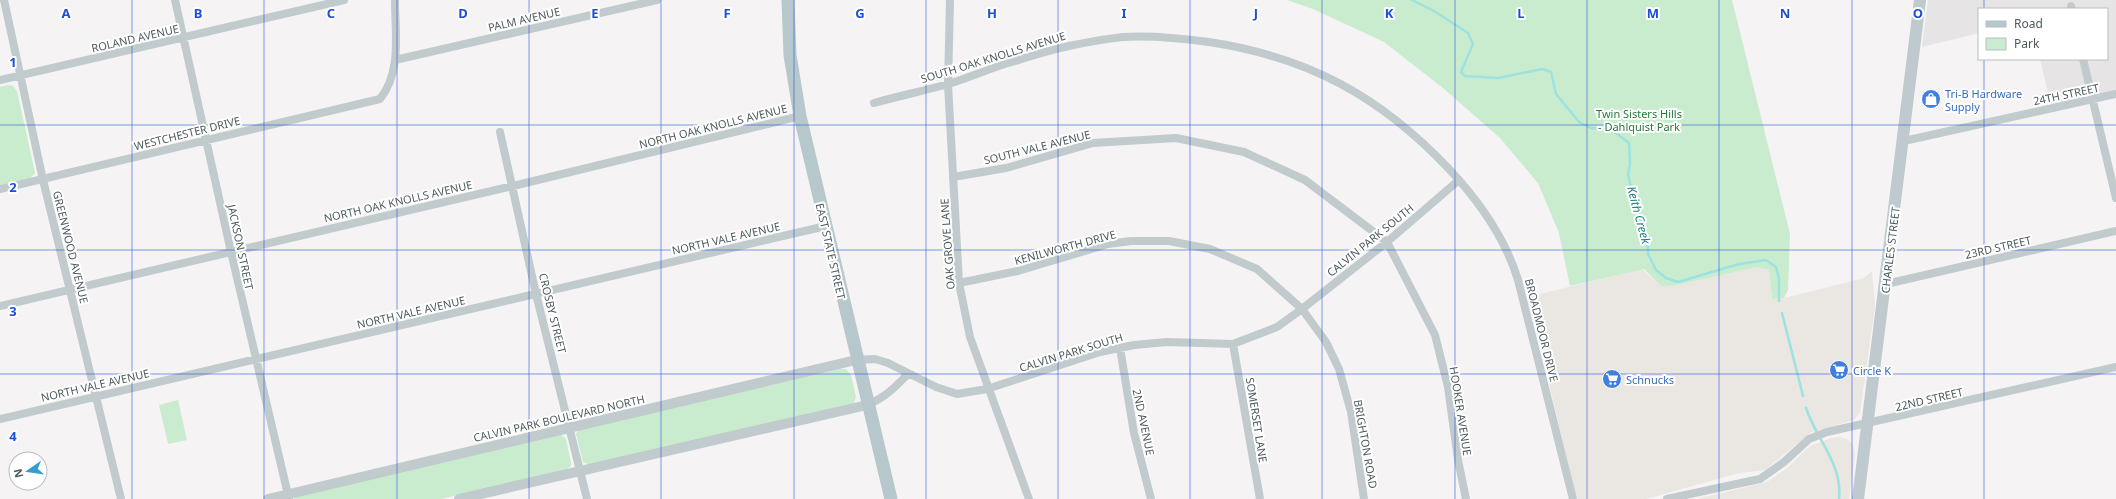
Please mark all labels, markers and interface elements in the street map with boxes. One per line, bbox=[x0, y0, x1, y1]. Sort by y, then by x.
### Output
street label: PALM AVENUE bbox=[486, 3, 562, 35]
text: A bbox=[62, 4, 71, 22]
text: B bbox=[194, 4, 202, 22]
text: C bbox=[327, 4, 335, 22]
text: D bbox=[458, 4, 468, 22]
text: E bbox=[591, 4, 599, 22]
text: F bbox=[723, 4, 731, 22]
text: G bbox=[855, 4, 865, 22]
text: H bbox=[987, 4, 997, 22]
text: I bbox=[1121, 4, 1127, 22]
text: J bbox=[1253, 4, 1258, 22]
text: K bbox=[1385, 4, 1394, 22]
text: L bbox=[1517, 4, 1525, 22]
text: M bbox=[1647, 4, 1659, 22]
text: N bbox=[1780, 4, 1790, 22]
text: O bbox=[1913, 4, 1923, 22]
legend bbox=[1978, 8, 2108, 60]
text: Road bbox=[2014, 15, 2043, 32]
street label: ROLAND AVENUE bbox=[90, 21, 180, 55]
street label: SOUTH OAK KNOLLS AVENUE bbox=[919, 28, 1067, 86]
text: Park bbox=[2014, 35, 2040, 52]
text: 1 bbox=[9, 53, 17, 71]
street label: 24TH STREET bbox=[2032, 80, 2100, 108]
place label: Tri-B Hardware Supply bbox=[1945, 86, 2022, 114]
shop icon: Tri-B Hardware Supply bbox=[1920, 88, 1942, 110]
street label: NORTH OAK KNOLLS AVENUE bbox=[637, 100, 789, 152]
park label: Twin Sisters Hills - Dahlquist Park bbox=[1596, 106, 1682, 134]
street label: WESTCHESTER DRIVE bbox=[132, 113, 242, 153]
street label: SOUTH VALE AVENUE bbox=[982, 126, 1092, 168]
street label: NORTH OAK KNOLLS AVENUE bbox=[322, 177, 474, 225]
text: 2 bbox=[9, 178, 17, 196]
water label: Keith Creek bbox=[1623, 184, 1655, 247]
street label: GREENWOOD AVENUE bbox=[50, 189, 92, 305]
street label: OAK GROVE LANE bbox=[936, 198, 958, 290]
street label: CALVIN PARK SOUTH bbox=[1323, 200, 1417, 280]
street label: EAST STATE STREET bbox=[813, 201, 849, 301]
street label: JACKSON STREET bbox=[224, 202, 257, 291]
street label: CHARLES STREET bbox=[1877, 206, 1903, 294]
street label: NORTH VALE AVENUE bbox=[670, 218, 782, 258]
street label: KENILWORTH DRIVE bbox=[1013, 226, 1117, 268]
street label: 23RD STREET bbox=[1963, 232, 2033, 262]
street label: CROSBY STREET bbox=[536, 271, 570, 355]
street label: BROADMOOR DRIVE bbox=[1522, 277, 1562, 383]
street label: NORTH VALE AVENUE bbox=[355, 292, 467, 332]
text: 3 bbox=[9, 302, 17, 320]
street label: CALVIN PARK SOUTH bbox=[1017, 329, 1125, 375]
supermarket icon: Circle K bbox=[1828, 359, 1850, 381]
place label: Circle K bbox=[1853, 363, 1891, 378]
street label: NORTH VALE AVENUE bbox=[39, 365, 151, 405]
street label: HOOKER AVENUE bbox=[1447, 365, 1475, 457]
supermarket icon: Schnucks bbox=[1601, 368, 1623, 390]
place label: Schnucks bbox=[1626, 372, 1674, 387]
street label: SOMERSET LANE bbox=[1243, 376, 1271, 464]
street label: 22ND STREET bbox=[1894, 384, 1964, 414]
street label: 2ND AVENUE bbox=[1130, 387, 1158, 457]
street label: CALVIN PARK BOULEVARD NORTH bbox=[472, 391, 646, 445]
street label: BRIGHTON ROAD bbox=[1351, 398, 1381, 490]
text: 4 bbox=[9, 427, 17, 445]
north arrow bbox=[8, 451, 48, 491]
text: N bbox=[9, 467, 26, 479]

